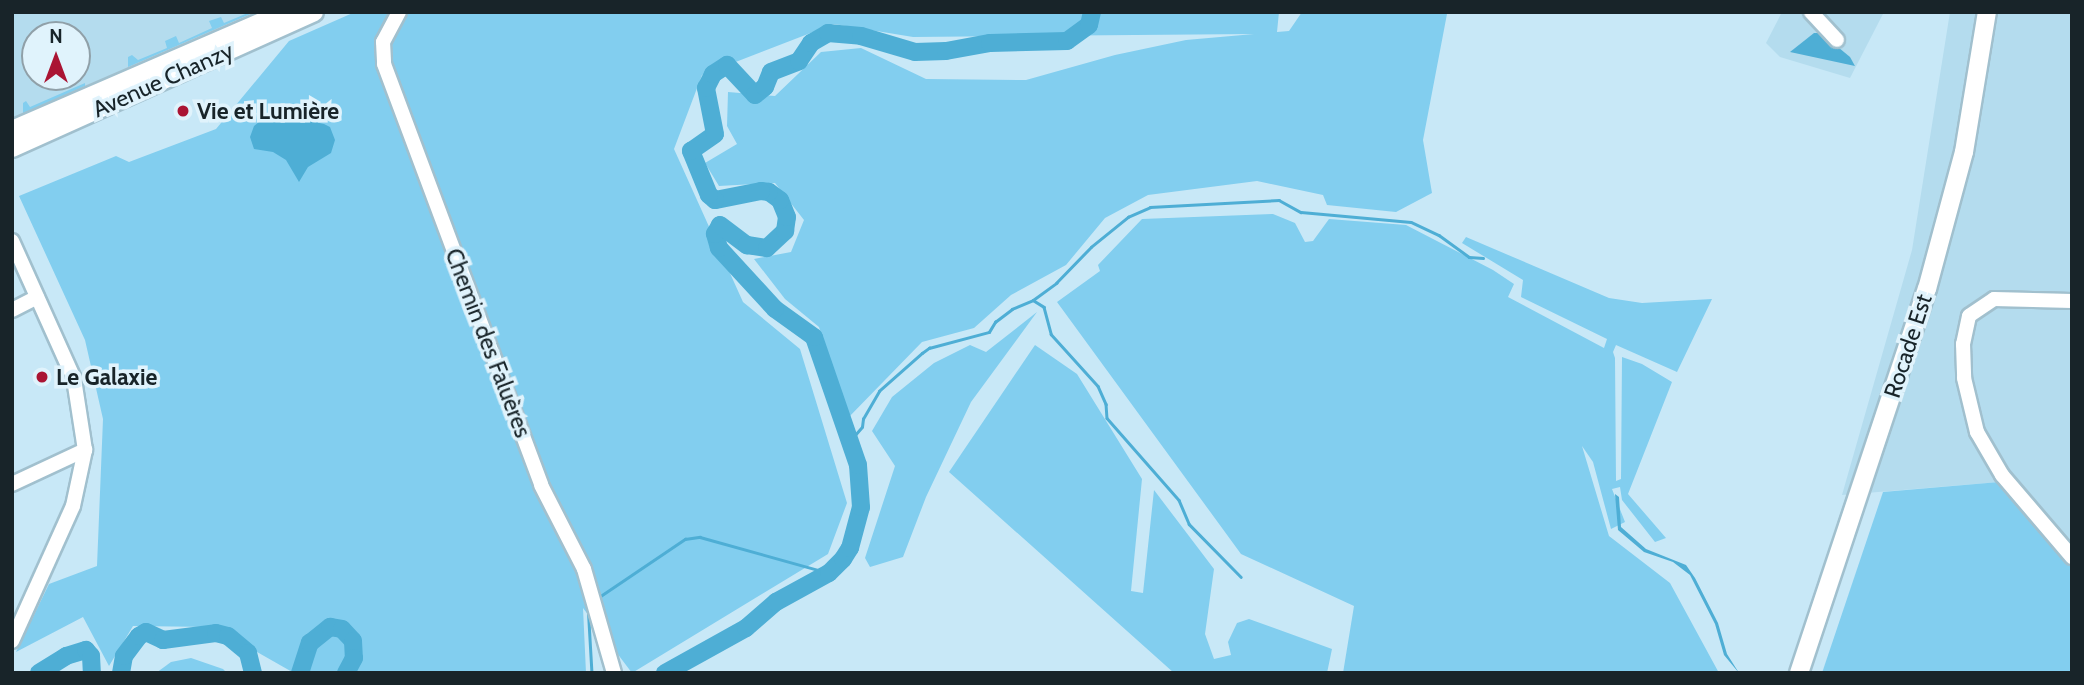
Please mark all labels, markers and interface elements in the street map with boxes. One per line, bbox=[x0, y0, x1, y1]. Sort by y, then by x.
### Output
north arrow bbox=[21, 21, 91, 91]
text: N bbox=[49, 25, 63, 48]
street label: Avenue Chanzy bbox=[88, 37, 238, 123]
place label: Vie et Lumière bbox=[197, 97, 339, 125]
marker: Vie et Lumière bbox=[175, 103, 191, 119]
street label: Chemin des Faluères bbox=[439, 245, 537, 441]
street label: Rocade Est bbox=[1878, 291, 1938, 401]
place label: Le Galaxie bbox=[56, 363, 157, 391]
marker: Le Galaxie bbox=[34, 369, 50, 385]

